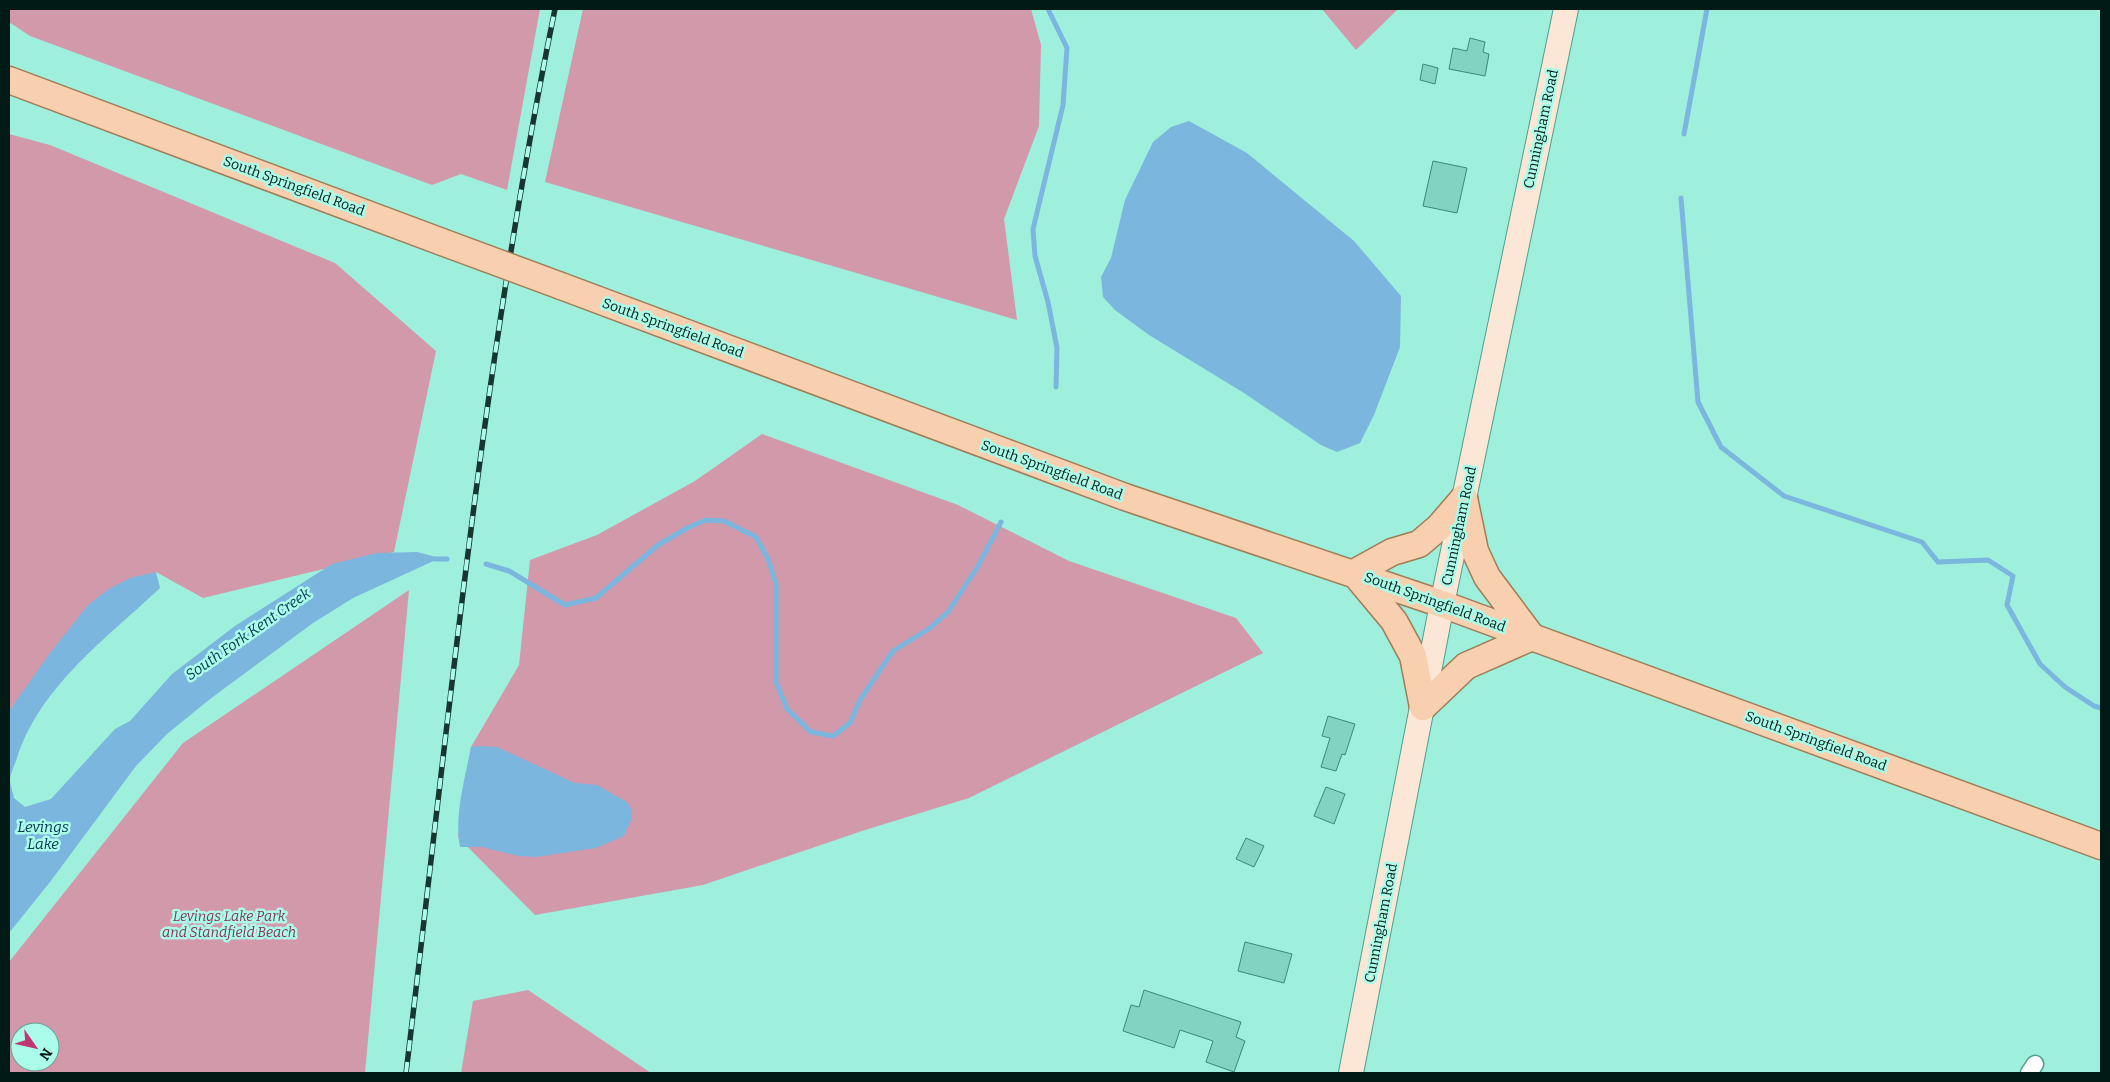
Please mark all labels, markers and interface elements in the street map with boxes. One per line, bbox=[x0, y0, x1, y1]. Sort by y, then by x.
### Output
street label: Cunningham Road bbox=[1520, 68, 1562, 190]
street label: South Springfield Road bbox=[221, 152, 367, 220]
street label: South Springfield Road bbox=[600, 294, 746, 362]
street label: South Springfield Road bbox=[979, 436, 1125, 504]
street label: Cunningham Road bbox=[1438, 465, 1480, 587]
street label: South Springfield Road bbox=[1362, 568, 1508, 636]
water label: South Fork Kent Creek bbox=[182, 584, 315, 684]
street label: South Springfield Road bbox=[1743, 707, 1889, 775]
water label: Levings Lake bbox=[17, 818, 69, 853]
street label: Cunningham Road bbox=[1361, 862, 1401, 984]
park label: Levings Lake Park and Standfield Beach bbox=[162, 908, 296, 941]
north arrow bbox=[10, 1022, 60, 1072]
text: N bbox=[35, 1045, 55, 1063]

